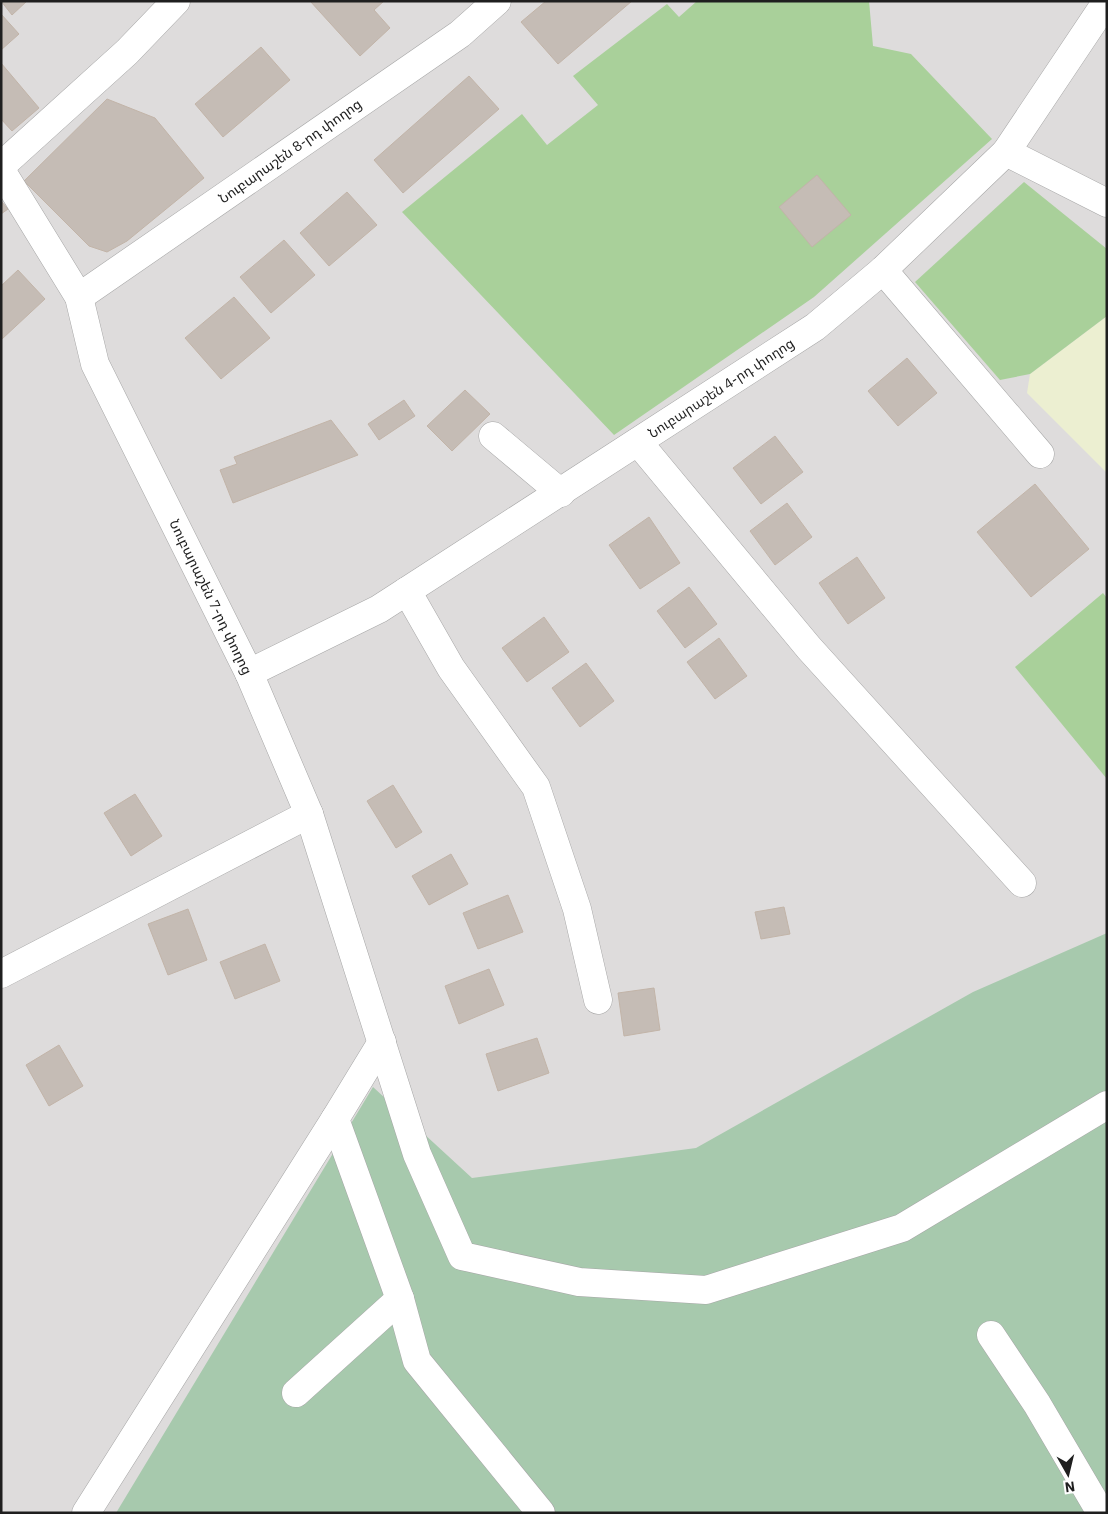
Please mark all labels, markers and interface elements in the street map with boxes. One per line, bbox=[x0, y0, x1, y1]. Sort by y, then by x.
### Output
street label: Նուբարաշեն 8-րդ փողոց bbox=[215, 95, 365, 207]
street label: Նուբարաշեն 4-րդ փողոց bbox=[645, 334, 797, 442]
street label: Նուբարաշեն 7-րդ փողոց bbox=[166, 516, 256, 678]
north arrow bbox=[1043, 1449, 1093, 1499]
text: N bbox=[1064, 1477, 1076, 1496]

